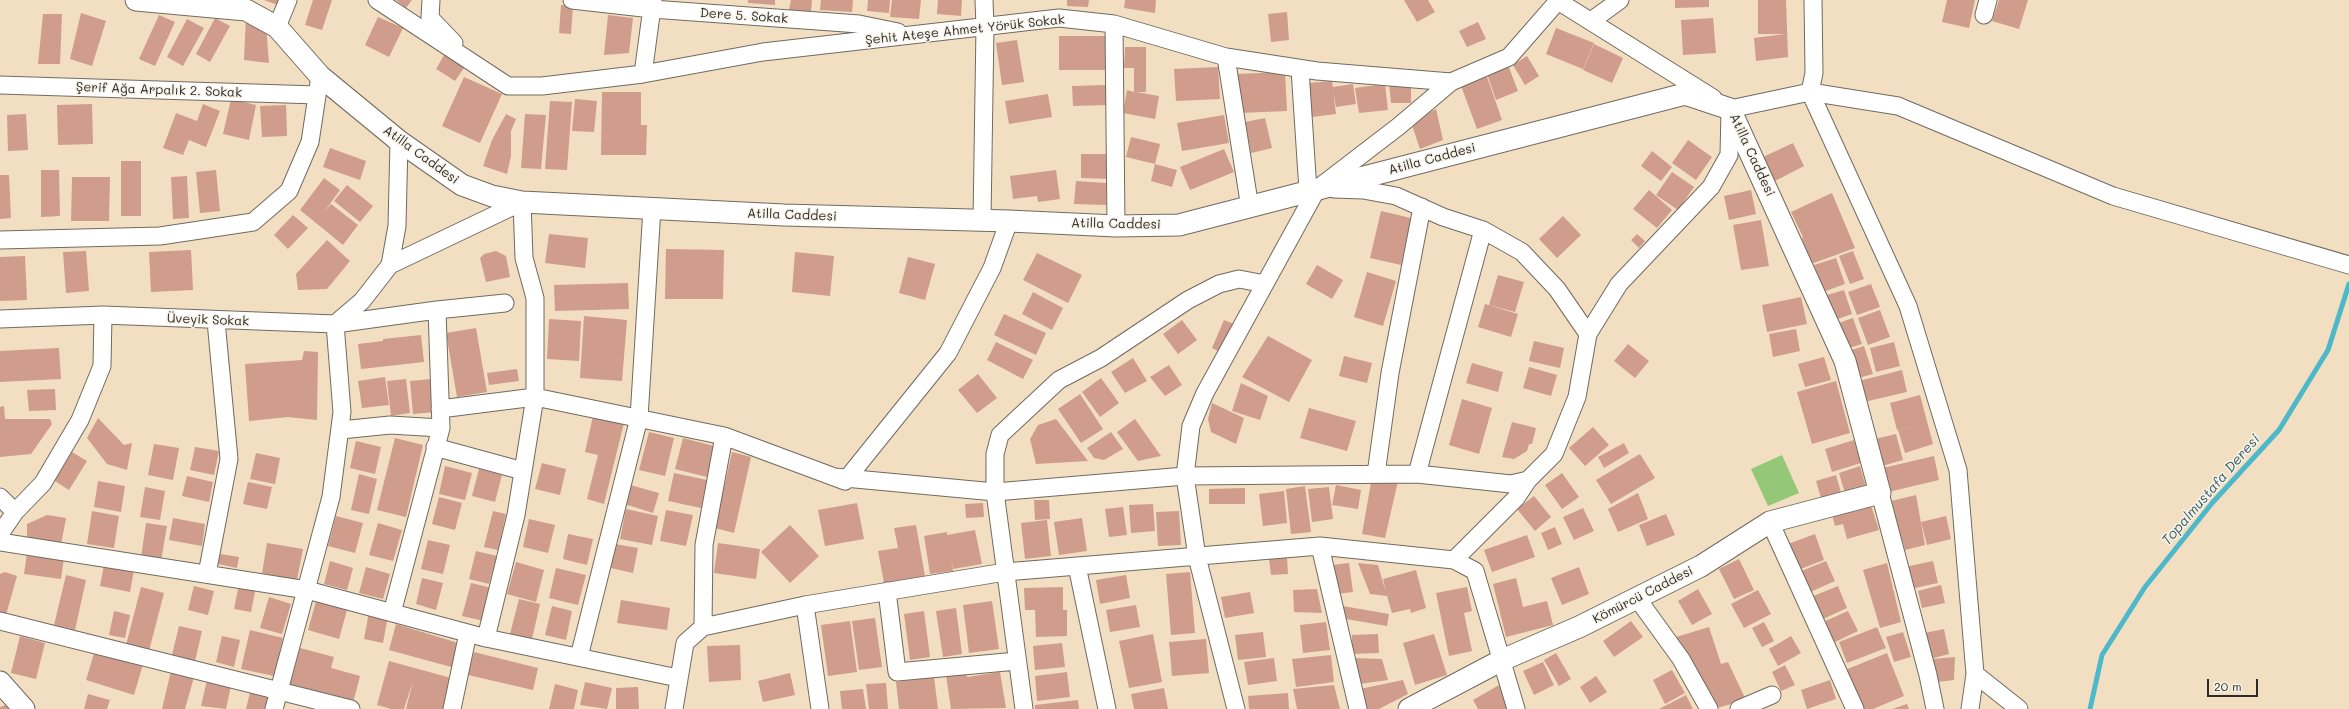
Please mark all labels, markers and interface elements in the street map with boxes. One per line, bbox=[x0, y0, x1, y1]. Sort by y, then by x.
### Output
street label: Dere 5. Sokak bbox=[699, 5, 789, 27]
street label: Şehit Ateşe Ahmet Yörük Sokak bbox=[864, 12, 1066, 48]
street label: Şerif Ağa Arpalık 2. Sokak bbox=[76, 79, 242, 101]
street label: Atilla Caddesi bbox=[1726, 111, 1778, 199]
street label: Atilla Caddesi bbox=[380, 122, 462, 188]
street label: Atilla Caddesi bbox=[1387, 140, 1477, 178]
street label: Atilla Caddesi bbox=[747, 206, 837, 224]
street label: Atilla Caddesi bbox=[1071, 215, 1161, 233]
street label: Üveyik Sokak bbox=[167, 311, 249, 329]
water label: Topalmustafa Deresi bbox=[2158, 431, 2264, 549]
street label: Kömürcü Caddesi bbox=[1590, 563, 1696, 627]
scale bar bbox=[2209, 671, 2260, 697]
text: 20 m bbox=[2214, 678, 2242, 694]

